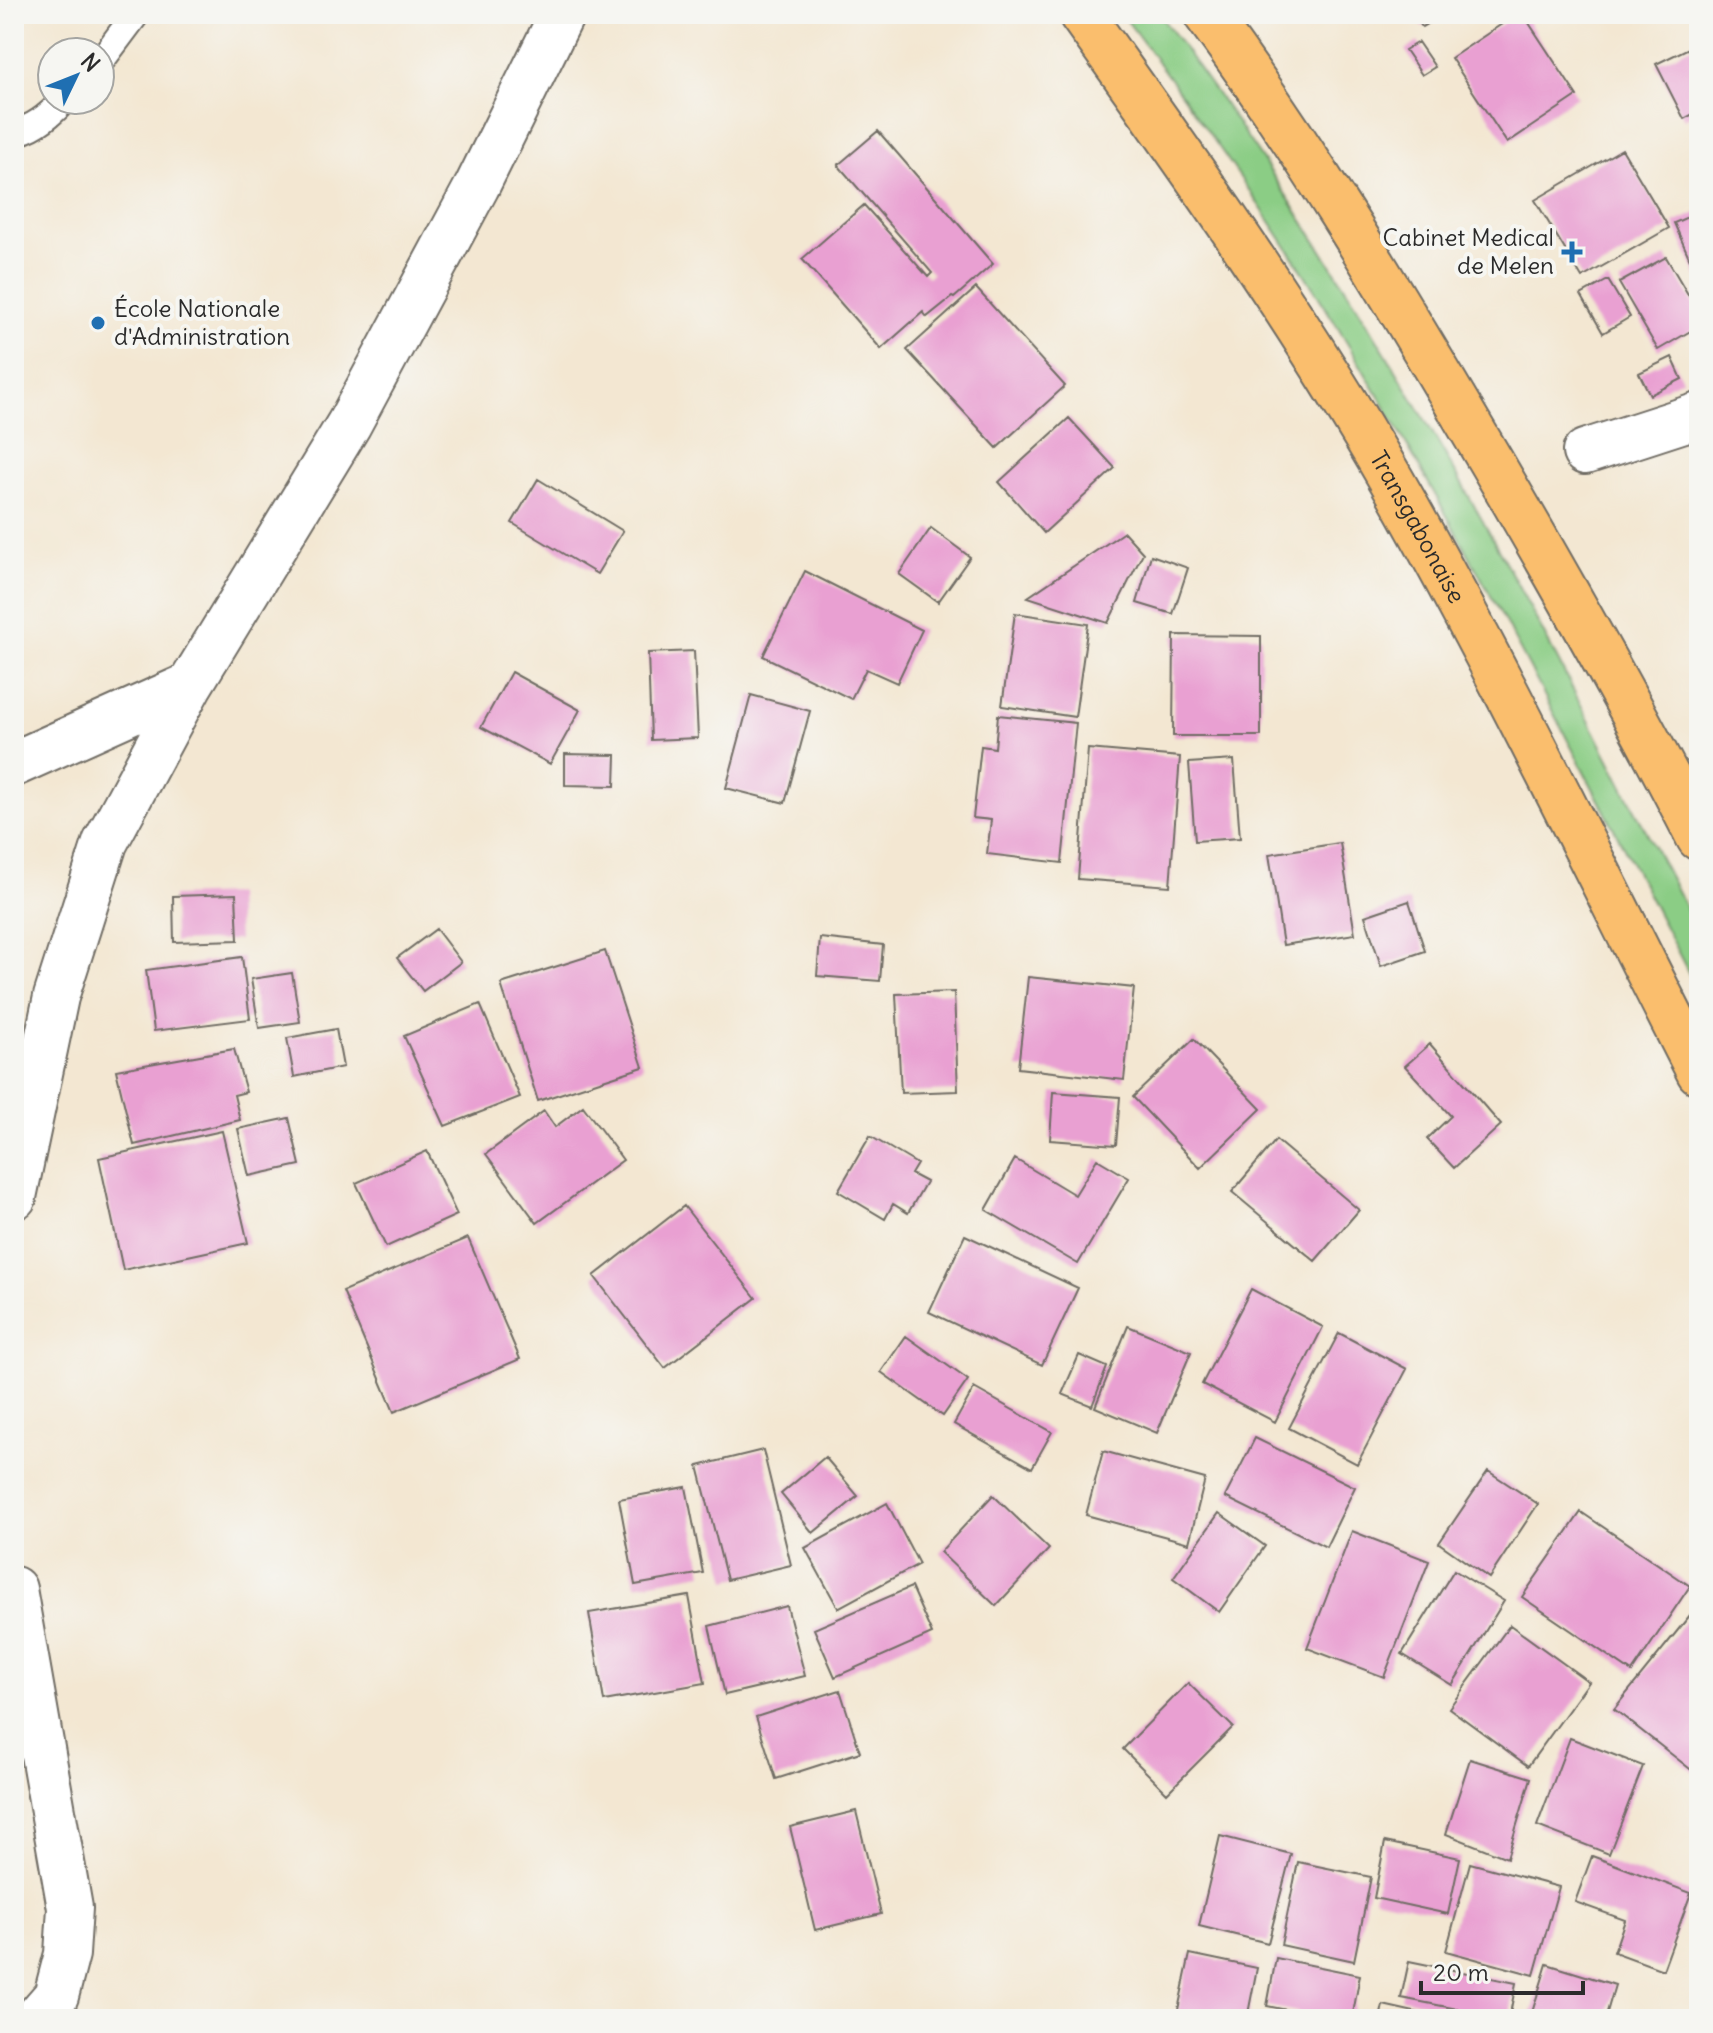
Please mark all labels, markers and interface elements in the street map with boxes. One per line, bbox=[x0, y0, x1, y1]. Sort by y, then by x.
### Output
north arrow bbox=[36, 36, 116, 116]
text: N bbox=[75, 47, 106, 77]
place label: Cabinet Medical de Melen bbox=[1383, 222, 1554, 280]
marker: Cabinet Medical de Melen bbox=[1561, 241, 1583, 263]
place label: École Nationale d'Administration bbox=[114, 293, 290, 351]
marker: École Nationale d'Administration bbox=[89, 314, 107, 332]
street label: Transgabonaise bbox=[1364, 445, 1473, 608]
scale bar bbox=[1421, 1945, 1583, 1995]
text: 20 m bbox=[1433, 1957, 1489, 1987]

